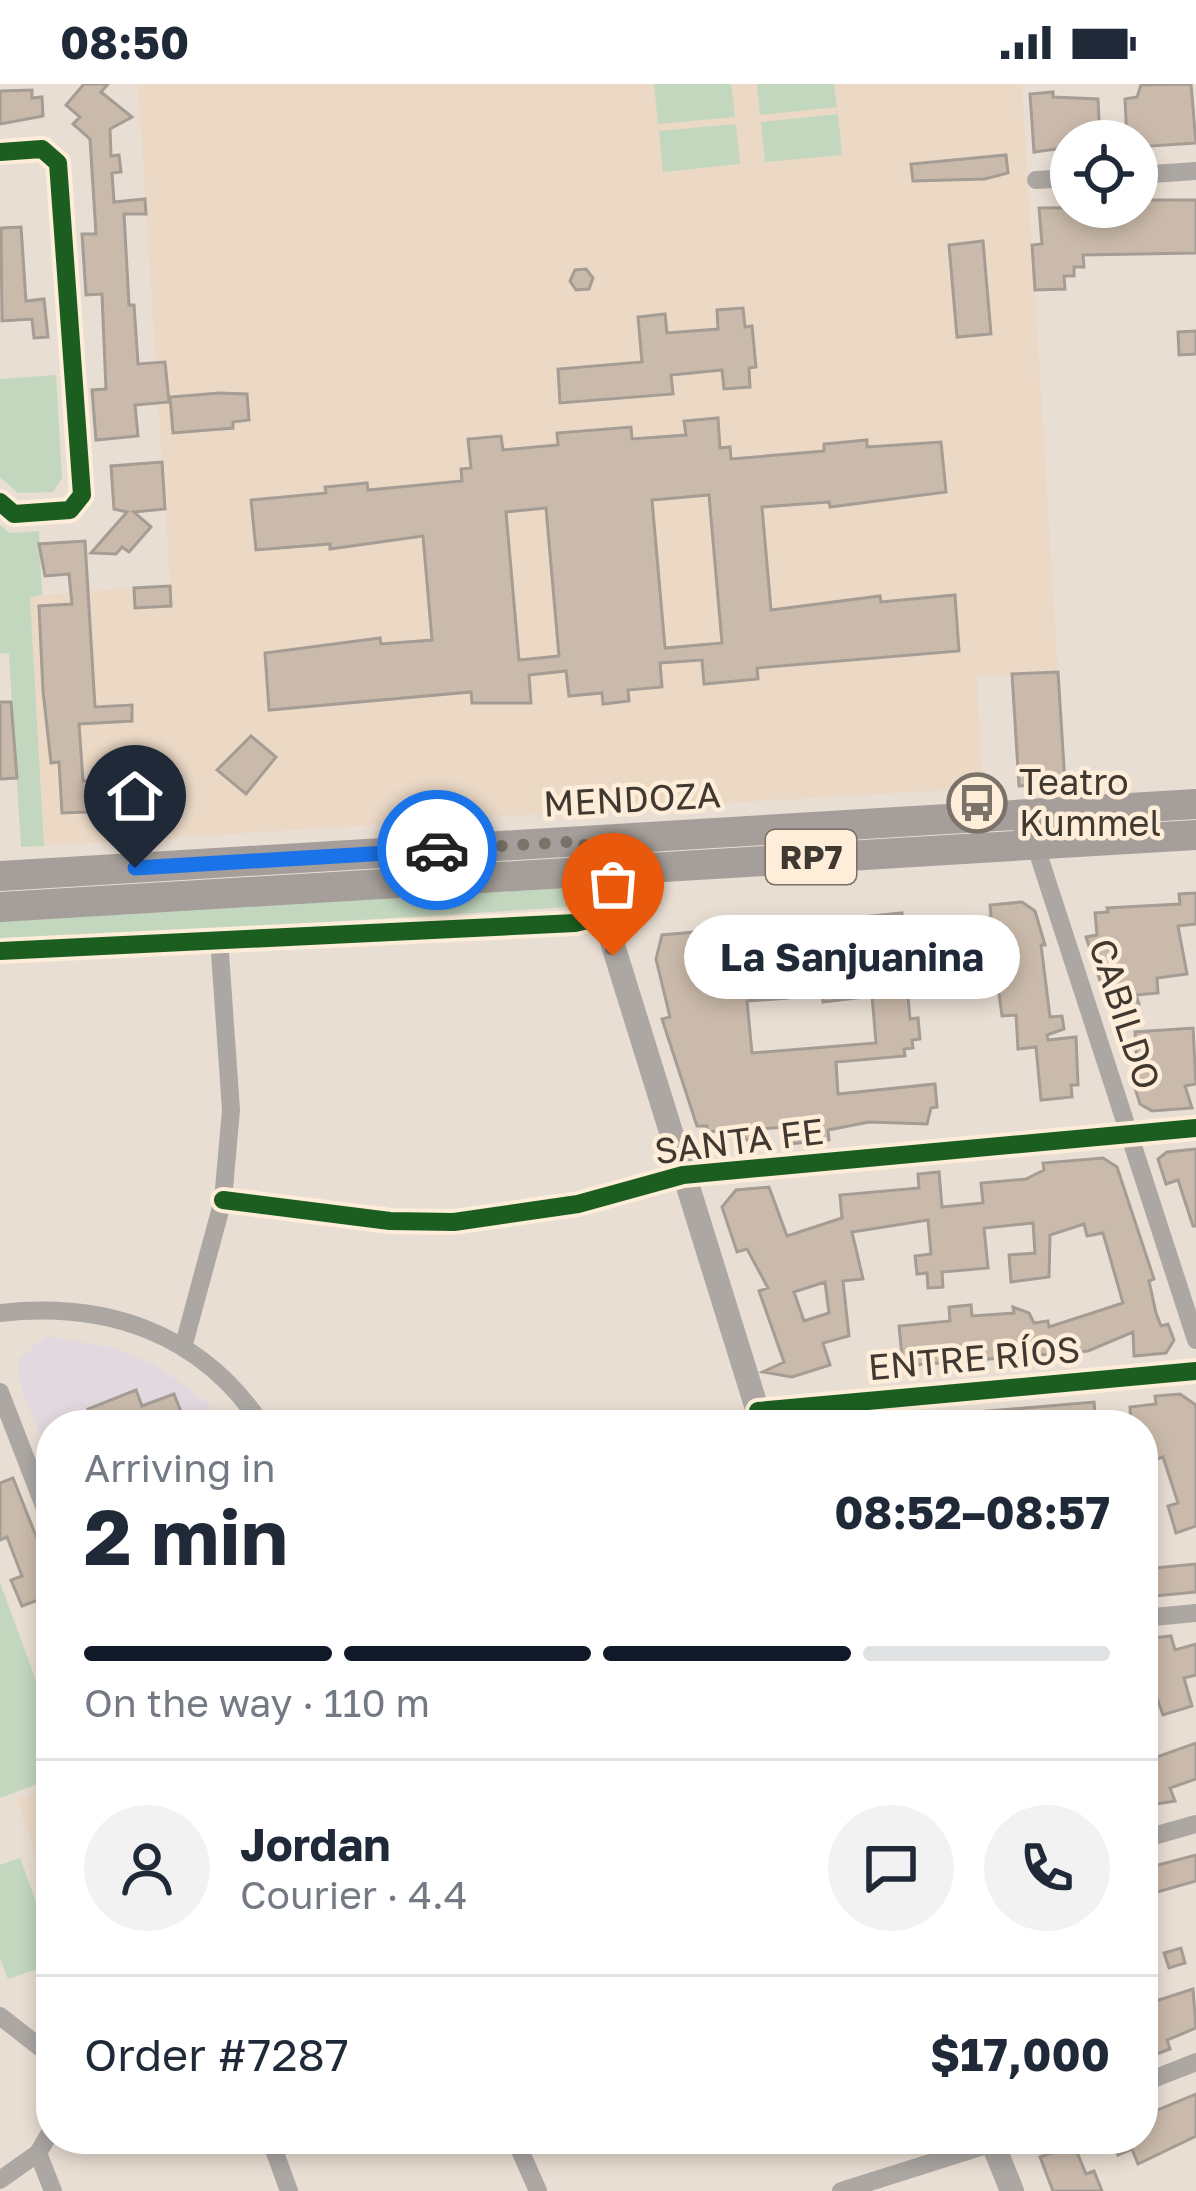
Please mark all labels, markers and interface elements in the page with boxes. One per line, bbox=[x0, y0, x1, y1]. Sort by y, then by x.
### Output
text: 08:50 bbox=[60, 15, 189, 69]
map controls bbox=[1050, 120, 1158, 228]
button: locate bbox=[1050, 120, 1158, 228]
pin bbox=[84, 745, 186, 868]
place label: Teatro Kummel bbox=[1019, 760, 1161, 844]
icon: home bbox=[102, 763, 168, 829]
street label: MENDOZA bbox=[542, 772, 722, 825]
bus stop icon: Teatro Kummel bbox=[946, 772, 1008, 834]
courier bbox=[377, 790, 497, 910]
icon: car bbox=[404, 817, 470, 883]
road number: RP7 bbox=[766, 830, 856, 884]
pin bbox=[562, 833, 664, 956]
icon: bag bbox=[580, 851, 646, 917]
callout: La Sanjuanina bbox=[685, 914, 1021, 998]
text: La Sanjuanina bbox=[720, 933, 984, 980]
street label: CABILDO bbox=[1081, 933, 1170, 1095]
street label: SANTA FE bbox=[652, 1109, 826, 1172]
street label: ENTRE RÍOS bbox=[866, 1327, 1082, 1388]
text: Arriving in bbox=[84, 1444, 275, 1491]
text: 08:52–08:57 bbox=[834, 1485, 1110, 1539]
text: 2 min bbox=[84, 1489, 288, 1582]
text: On the way · 110 m bbox=[84, 1679, 430, 1726]
button: person bbox=[84, 1805, 210, 1931]
button: chat bbox=[828, 1805, 954, 1931]
button: phone bbox=[984, 1805, 1110, 1931]
text: Jordan bbox=[240, 1817, 391, 1871]
text: Courier · 4.4 bbox=[240, 1871, 468, 1918]
text: Order #7287 bbox=[84, 2027, 349, 2081]
text: $17,000 bbox=[930, 2027, 1110, 2081]

